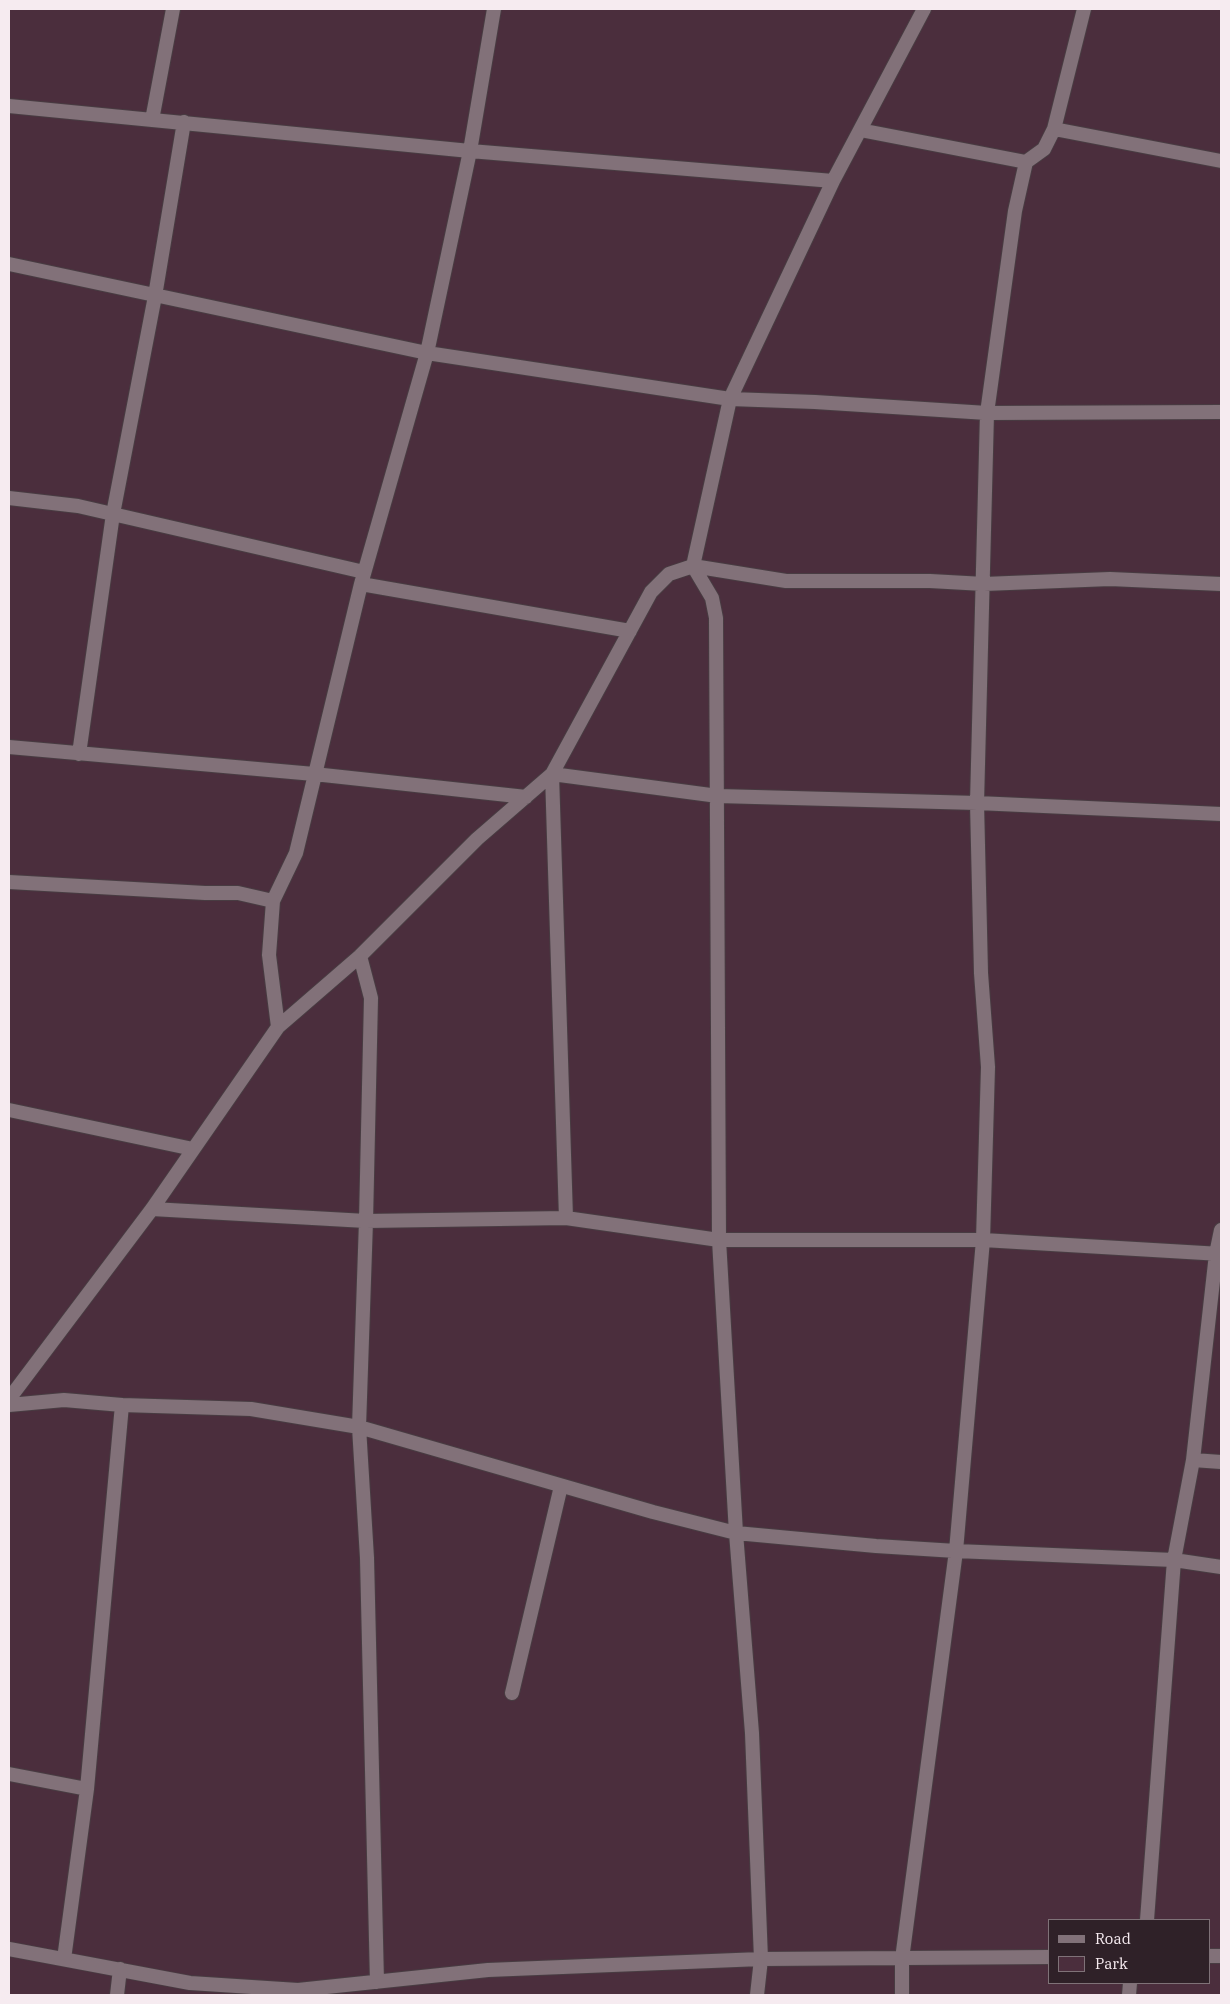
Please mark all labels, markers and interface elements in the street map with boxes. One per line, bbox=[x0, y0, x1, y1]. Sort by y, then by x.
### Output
legend bbox=[1048, 1919, 1210, 1984]
text: Road bbox=[1095, 1929, 1131, 1948]
text: Park bbox=[1095, 1954, 1128, 1973]

